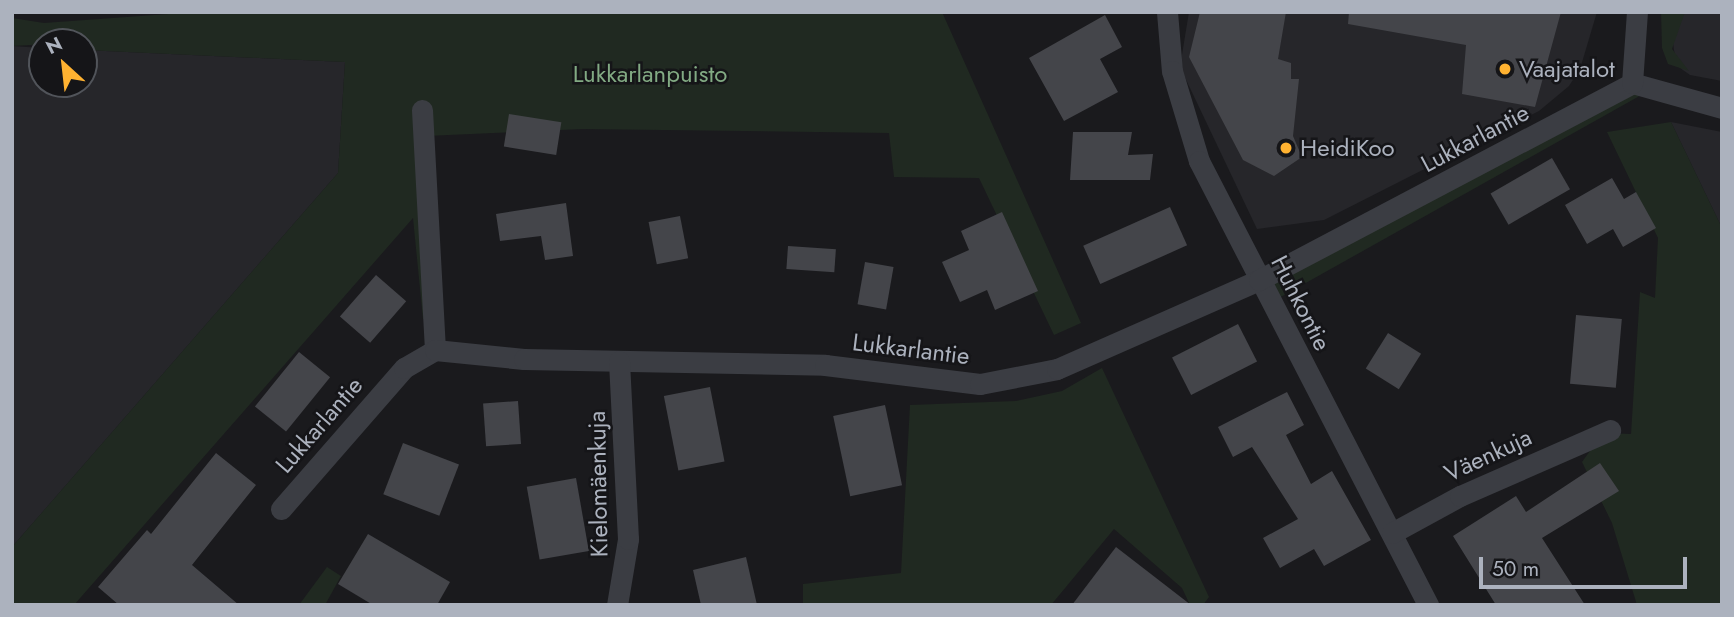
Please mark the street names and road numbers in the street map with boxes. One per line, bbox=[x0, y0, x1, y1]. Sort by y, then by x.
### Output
street label: Lukkarlantie bbox=[1416, 98, 1534, 178]
street label: Huhkontie bbox=[1265, 251, 1337, 355]
street label: Lukkarlantie bbox=[851, 328, 971, 370]
street label: Lukkarlantie bbox=[269, 371, 369, 479]
street label: Kielomäenkuja bbox=[582, 410, 614, 558]
street label: Väenkuja bbox=[1440, 422, 1536, 488]

